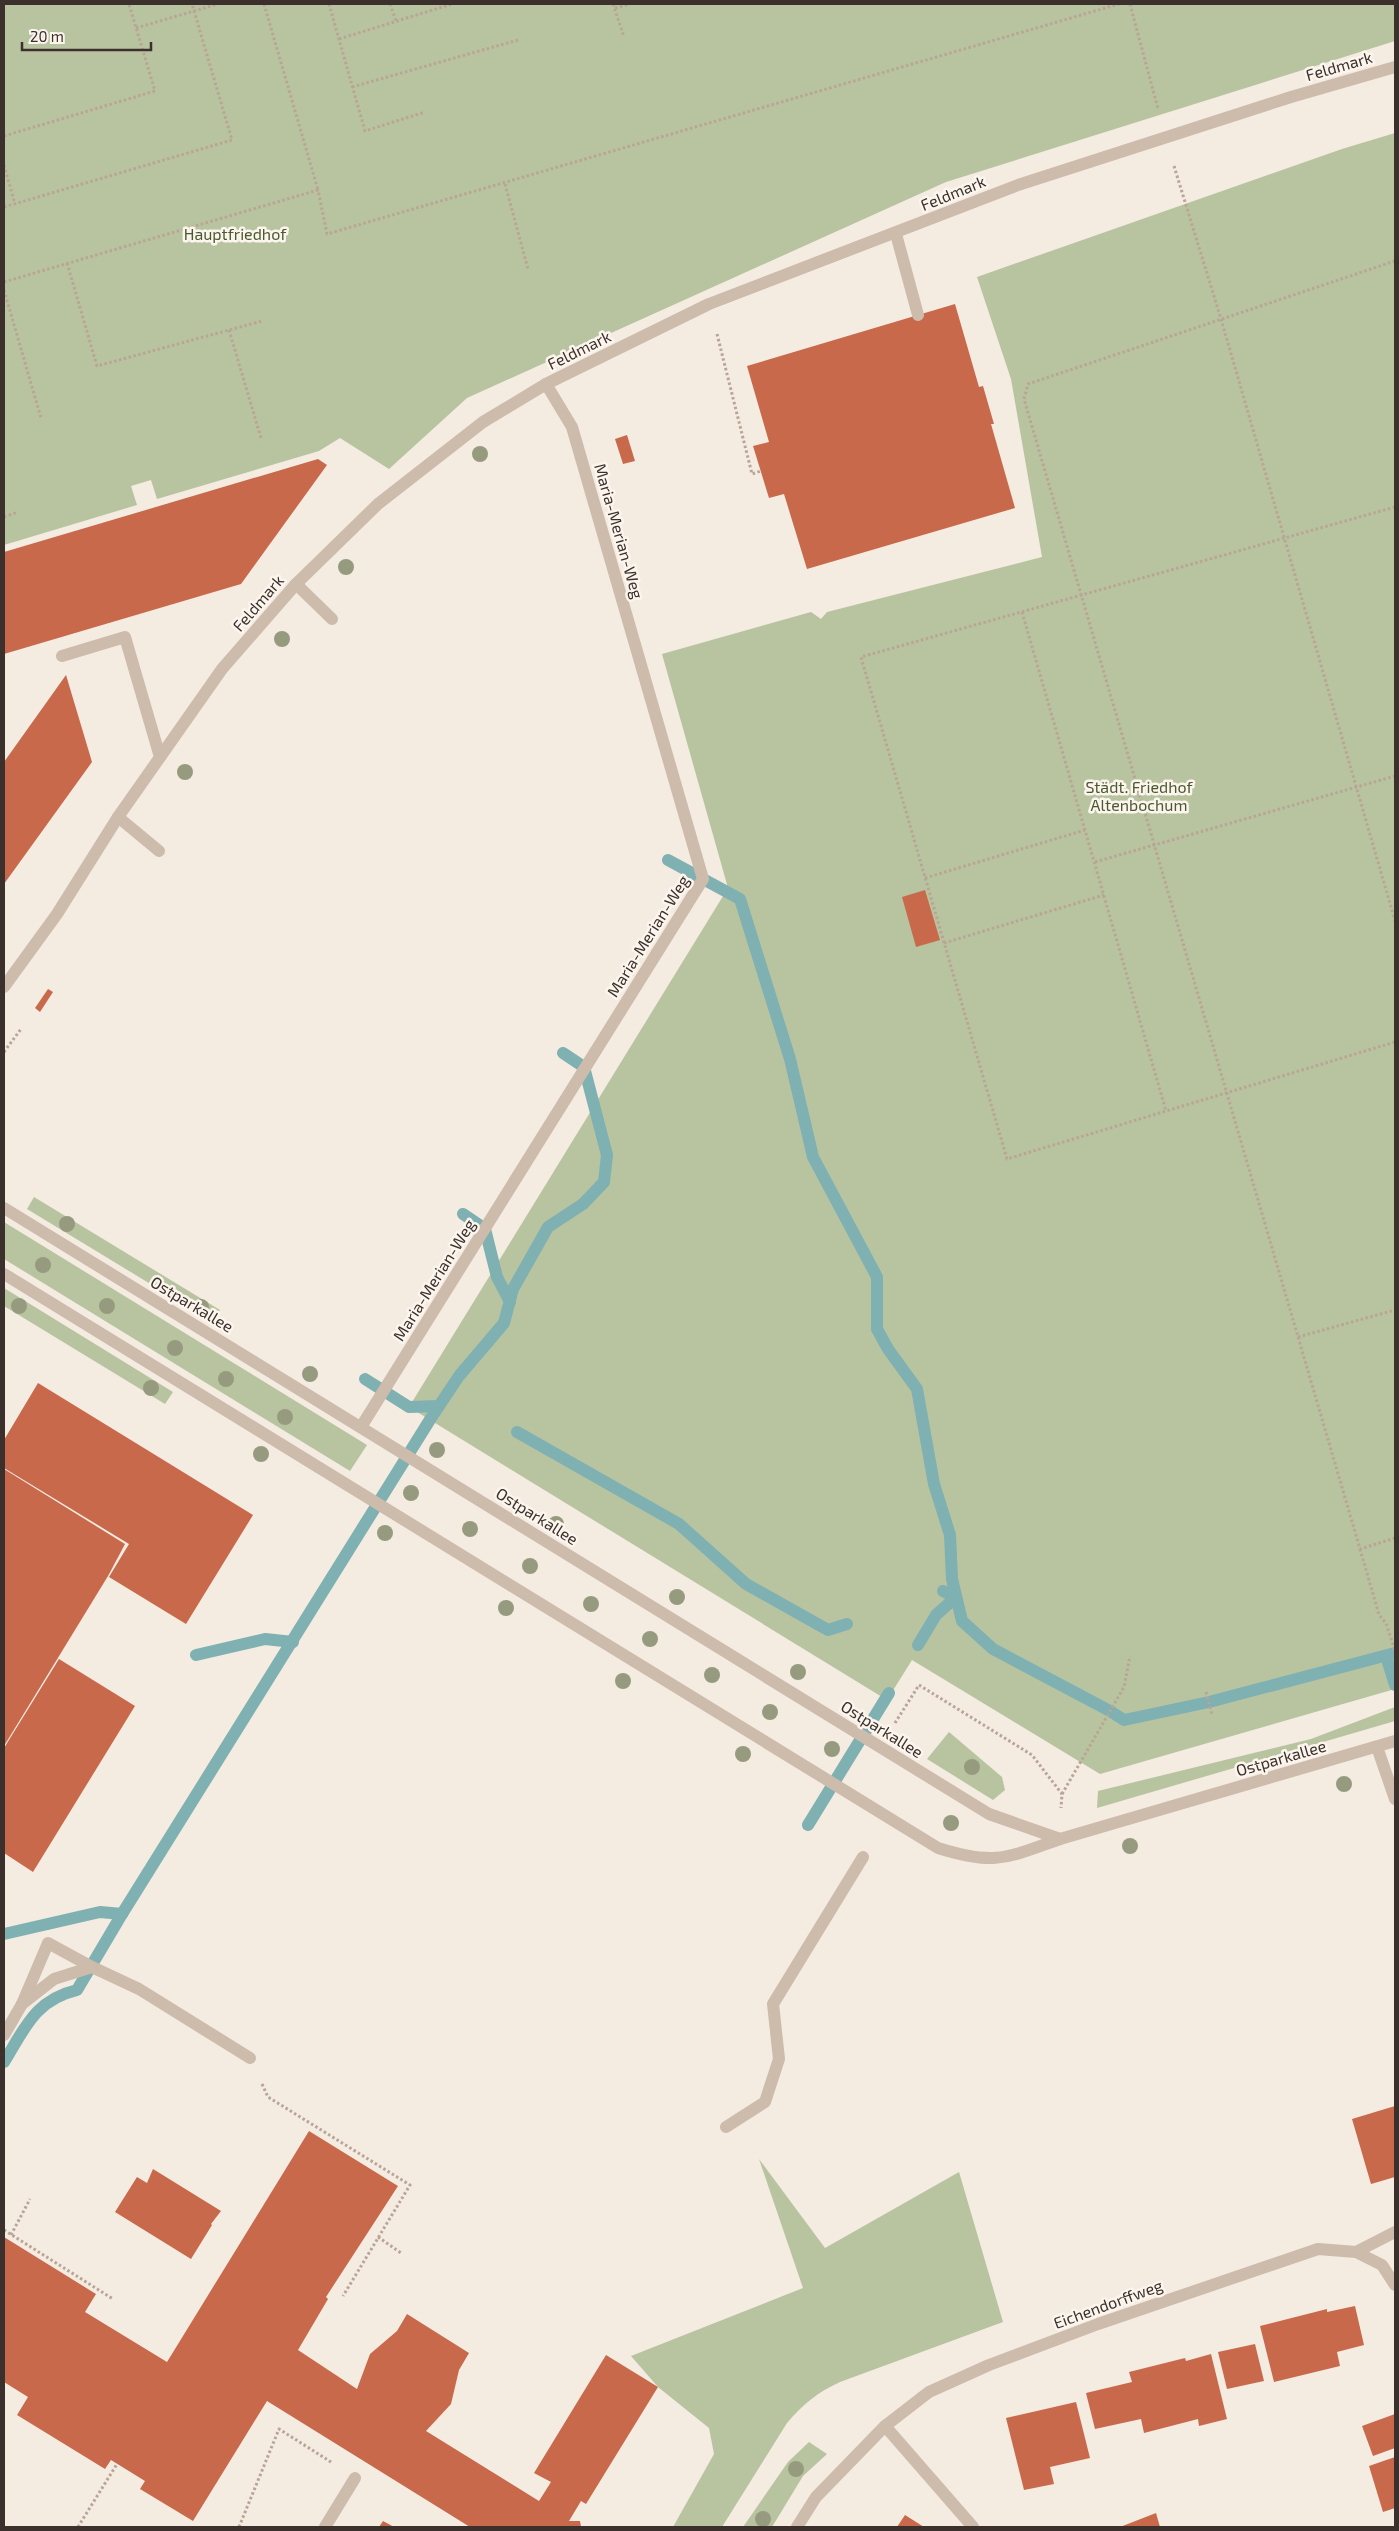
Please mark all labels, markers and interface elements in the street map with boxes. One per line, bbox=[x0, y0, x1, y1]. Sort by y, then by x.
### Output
scale bar bbox=[22, 20, 151, 52]
text: 20 m bbox=[30, 27, 64, 45]
street label: Feldmark bbox=[1303, 47, 1374, 84]
street label: Feldmark bbox=[918, 171, 988, 214]
park label: Hauptfriedhof bbox=[184, 224, 287, 243]
street label: Feldmark bbox=[544, 326, 614, 373]
street label: Maria-Merian-Weg bbox=[591, 461, 648, 601]
street label: Feldmark bbox=[228, 571, 287, 635]
park label: Städt. Friedhof Altenbochum bbox=[1085, 777, 1194, 814]
street label: Maria-Merian-Weg bbox=[603, 871, 693, 1000]
street label: Maria-Merian-Weg bbox=[389, 1215, 479, 1344]
street label: Ostparkallee bbox=[147, 1271, 237, 1336]
street label: Ostparkallee bbox=[493, 1483, 582, 1548]
street label: Ostparkallee bbox=[838, 1696, 927, 1761]
street label: Ostparkallee bbox=[1234, 1736, 1328, 1779]
street label: Eichendorffweg bbox=[1051, 2275, 1165, 2332]

